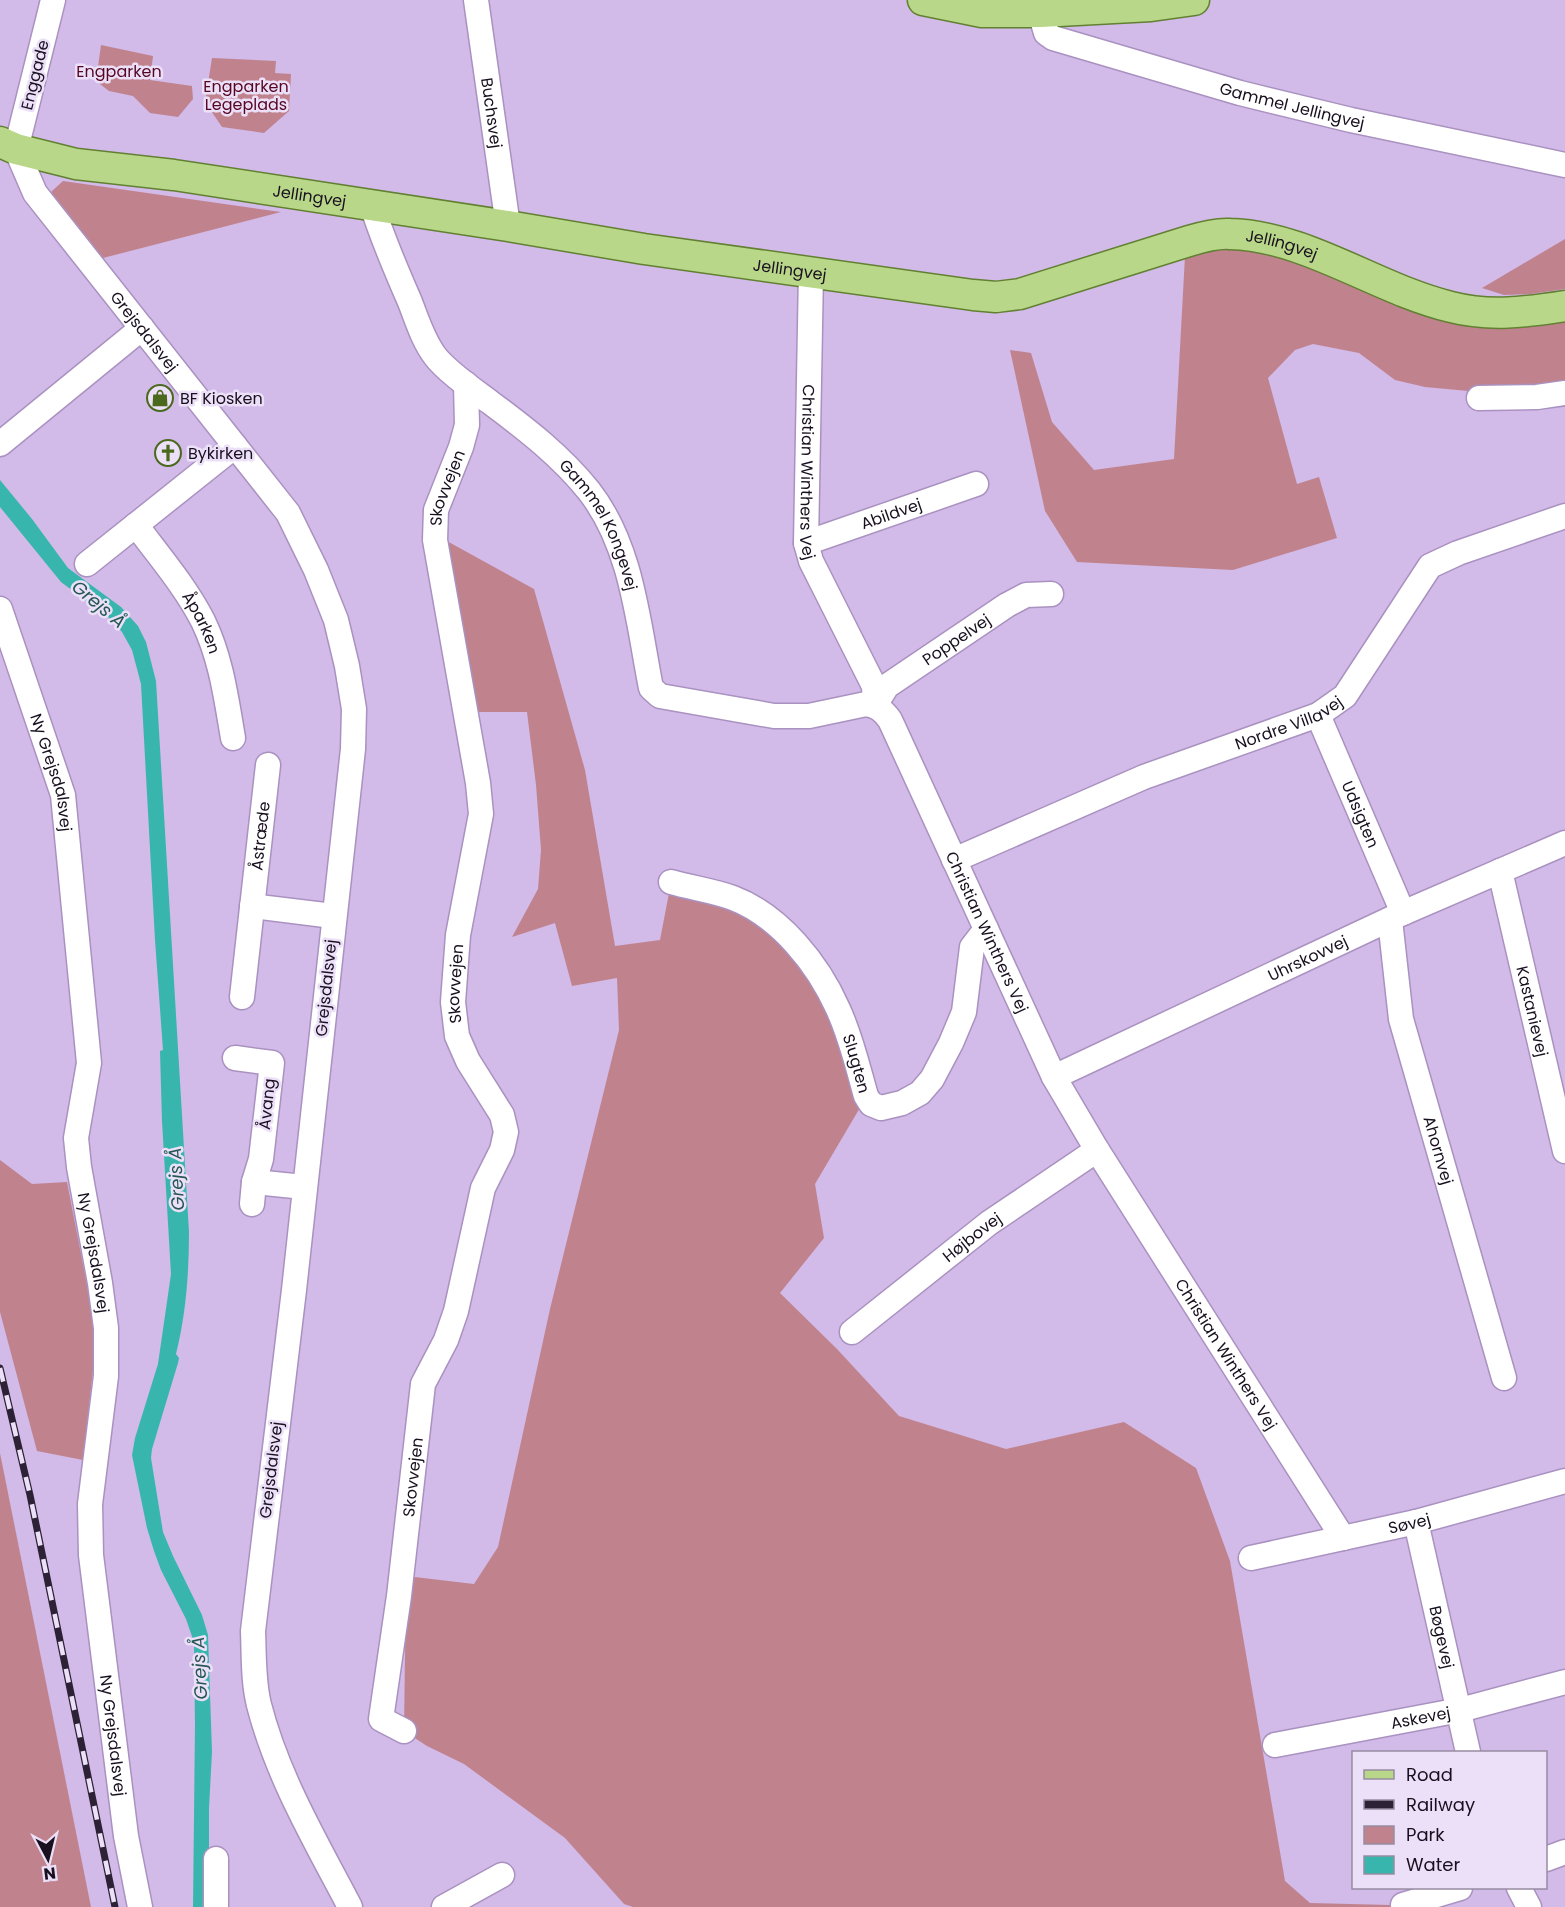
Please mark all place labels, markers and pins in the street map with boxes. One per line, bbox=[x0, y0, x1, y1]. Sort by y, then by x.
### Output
shop icon: BF Kiosken bbox=[145, 383, 175, 413]
place label: BF Kiosken bbox=[180, 387, 263, 410]
church icon: Bykirken bbox=[153, 438, 183, 468]
place label: Bykirken bbox=[188, 442, 253, 465]

